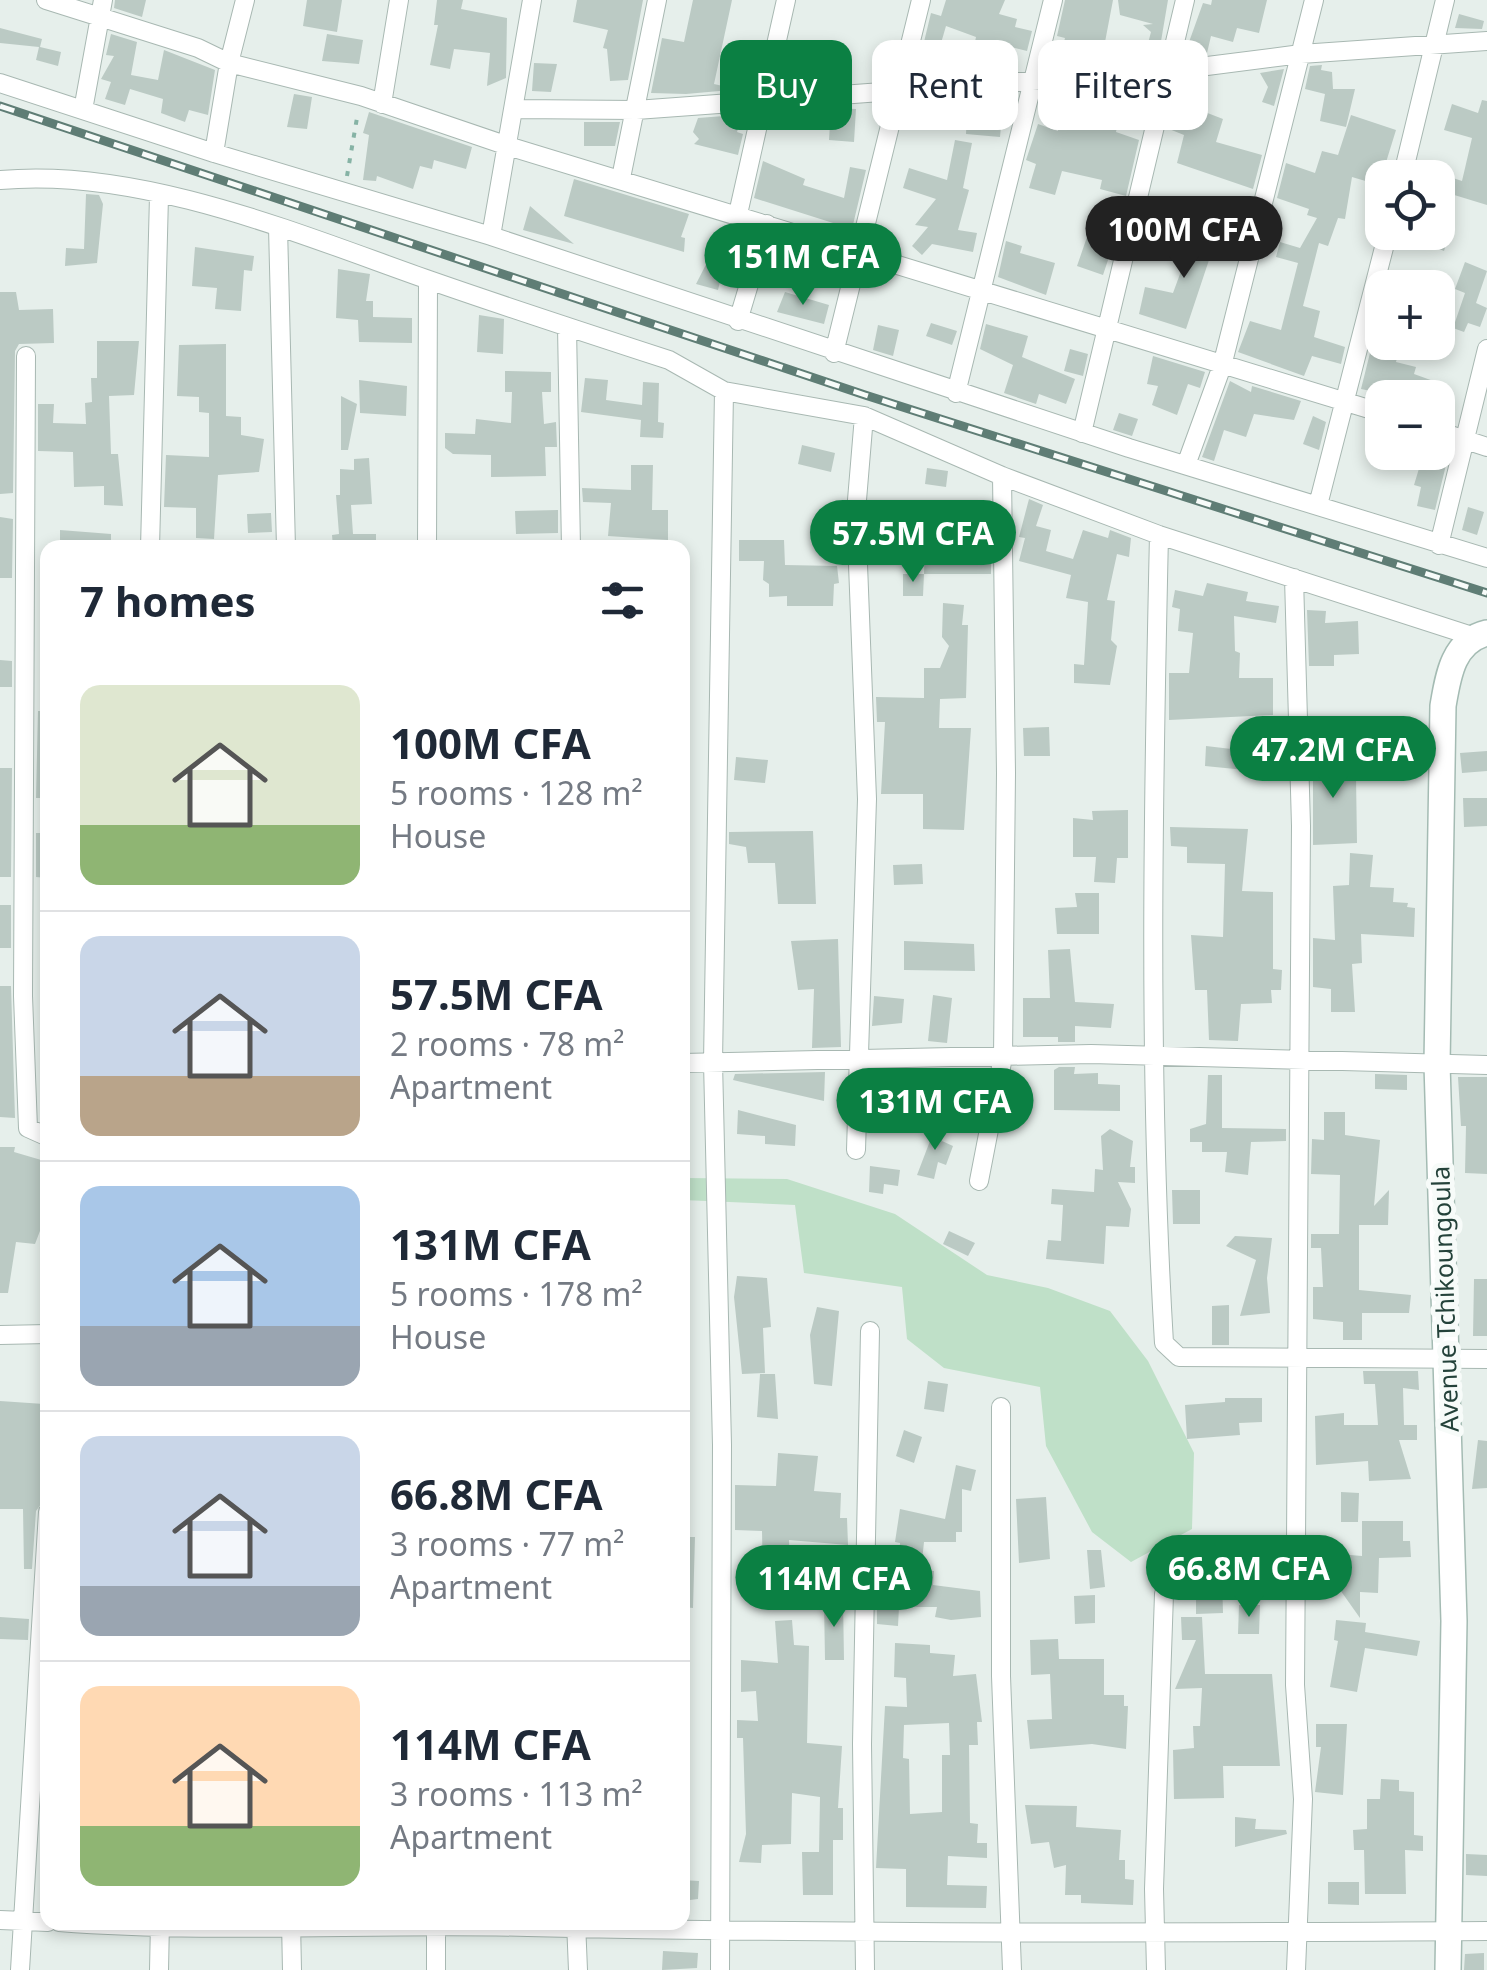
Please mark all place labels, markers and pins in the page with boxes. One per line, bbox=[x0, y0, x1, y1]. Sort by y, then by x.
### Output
pin: 100M CFA bbox=[1081, 196, 1287, 281]
pin: 151M CFA bbox=[700, 223, 906, 308]
pin: 57.5M CFA bbox=[799, 500, 1027, 585]
pin: 47.2M CFA bbox=[1219, 716, 1447, 801]
pin: 131M CFA bbox=[832, 1068, 1038, 1153]
pin: 66.8M CFA bbox=[1135, 1535, 1363, 1620]
pin: 114M CFA bbox=[731, 1545, 937, 1630]

